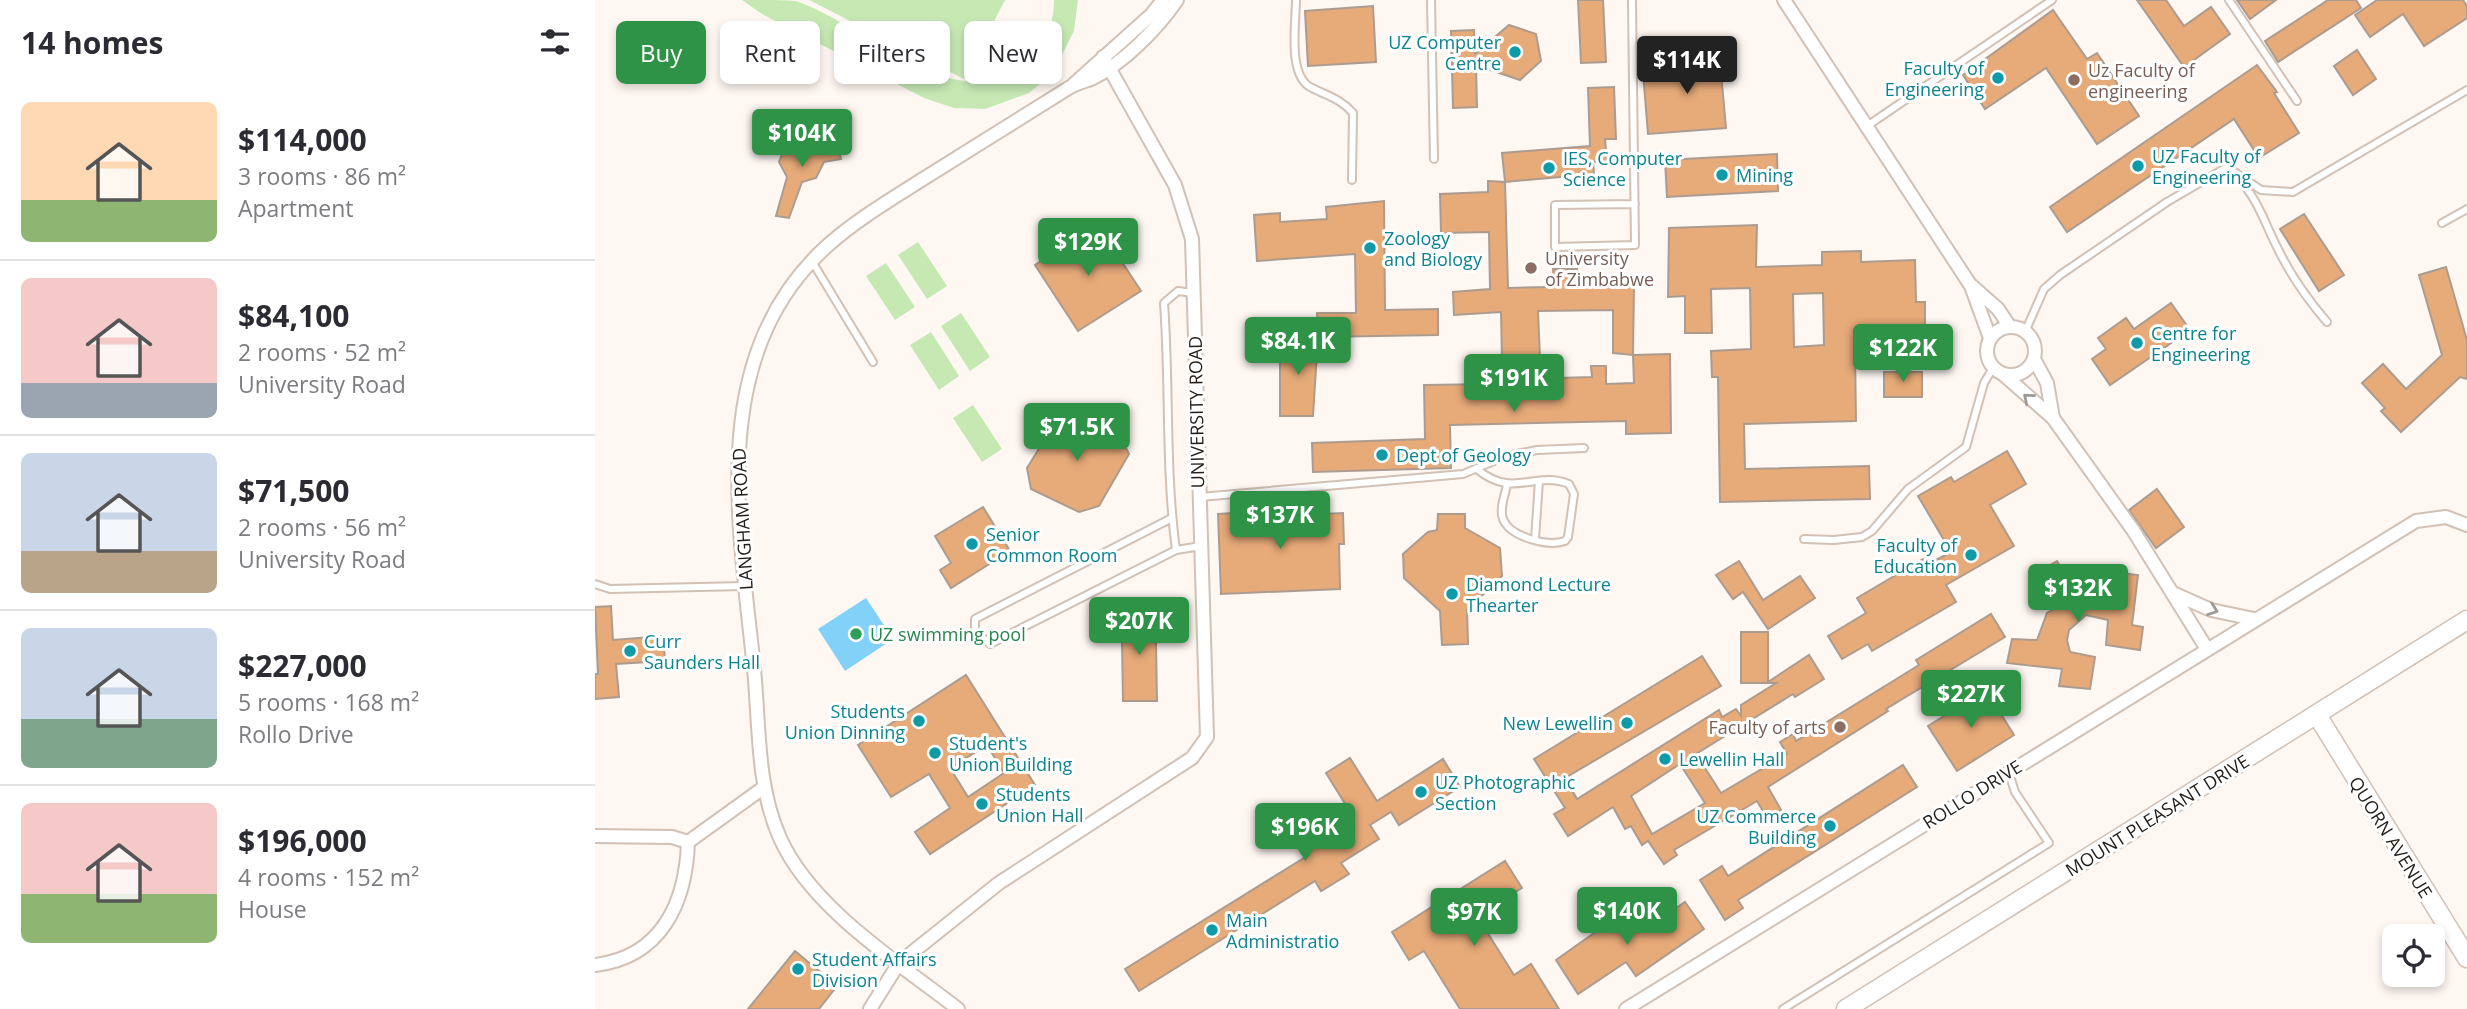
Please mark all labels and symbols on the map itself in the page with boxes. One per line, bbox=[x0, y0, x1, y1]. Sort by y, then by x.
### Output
place label: UZ Computer Centre bbox=[1388, 30, 1502, 75]
pin: $114K bbox=[1638, 36, 1736, 96]
marker: UZ Computer Centre bbox=[1507, 44, 1523, 60]
place label: Faculty of Engineering bbox=[1885, 56, 1985, 101]
place label: Uz Faculty of engineering bbox=[2088, 58, 2196, 103]
marker: Faculty of Engineering bbox=[1990, 70, 2006, 86]
marker: Uz Faculty of engineering bbox=[2066, 72, 2082, 88]
pin: $104K bbox=[753, 110, 851, 169]
place label: UZ Faculty of Engineering bbox=[2152, 144, 2262, 189]
place label: IES, Computer Science bbox=[1563, 146, 1683, 191]
marker: UZ Faculty of Engineering bbox=[2130, 158, 2146, 174]
marker: IES, Computer Science bbox=[1541, 160, 1557, 176]
place label: Mining bbox=[1736, 163, 1793, 187]
marker: Mining bbox=[1714, 167, 1730, 183]
pin: $129K bbox=[1039, 218, 1137, 278]
place label: Zoology and Biology bbox=[1384, 226, 1483, 271]
marker: Zoology and Biology bbox=[1362, 240, 1378, 256]
place label: University of Zimbabwe bbox=[1545, 246, 1654, 291]
marker: University of Zimbabwe bbox=[1523, 260, 1539, 276]
pin: $84.1K bbox=[1241, 318, 1355, 377]
place label: Centre for Engineering bbox=[2151, 321, 2251, 366]
pin: $122K bbox=[1854, 324, 1952, 384]
street label: UNIVERSITY ROAD bbox=[1183, 335, 1209, 489]
marker: Centre for Engineering bbox=[2129, 335, 2145, 351]
pin: $191K bbox=[1465, 354, 1563, 414]
one-way arrow bbox=[2023, 394, 2036, 406]
pin: $71.5K bbox=[1020, 404, 1134, 463]
place label: Dept of Geology bbox=[1396, 443, 1532, 467]
street label: LANGHAM ROAD bbox=[726, 447, 758, 591]
marker: Dept of Geology bbox=[1374, 447, 1390, 463]
pin: $137K bbox=[1231, 491, 1329, 551]
place label: Senior Common Room bbox=[986, 522, 1117, 567]
place label: Faculty of Education bbox=[1873, 533, 1958, 578]
marker: Senior Common Room bbox=[964, 536, 980, 552]
marker: Faculty of Education bbox=[1963, 547, 1979, 563]
pin: $132K bbox=[2029, 564, 2127, 624]
place label: Diamond Lecture Thearter bbox=[1466, 572, 1611, 617]
marker: Diamond Lecture Thearter bbox=[1444, 586, 1460, 602]
pin: $207K bbox=[1090, 598, 1188, 657]
one-way arrow bbox=[2207, 602, 2219, 616]
place label: UZ swimming pool bbox=[870, 622, 1026, 646]
marker: UZ swimming pool bbox=[848, 626, 864, 642]
place label: Curr Saunders Hall bbox=[644, 629, 760, 674]
marker: Curr Saunders Hall bbox=[622, 643, 638, 659]
pin: $227K bbox=[1922, 670, 2020, 730]
place label: Students Union Dinning bbox=[785, 699, 905, 744]
place label: New Lewellin bbox=[1502, 711, 1613, 735]
marker: Students Union Dinning bbox=[911, 713, 927, 729]
marker: New Lewellin bbox=[1619, 715, 1635, 731]
place label: Faculty of arts bbox=[1708, 715, 1826, 739]
marker: Faculty of arts bbox=[1832, 719, 1848, 735]
place label: Student's Union Building bbox=[949, 731, 1073, 776]
marker: Student's Union Building bbox=[927, 745, 943, 761]
place label: Lewellin Hall bbox=[1679, 747, 1784, 771]
street label: MOUNT PLEASANT DRIVE bbox=[2061, 749, 2253, 881]
marker: Lewellin Hall bbox=[1657, 751, 1673, 767]
street label: ROLLO DRIVE bbox=[1918, 754, 2026, 834]
place label: UZ Photographic Section bbox=[1435, 770, 1576, 815]
street label: QUORN AVENUE bbox=[2344, 772, 2438, 902]
place label: Students Union Hall bbox=[996, 782, 1084, 827]
marker: UZ Photographic Section bbox=[1413, 784, 1429, 800]
marker: Students Union Hall bbox=[974, 796, 990, 812]
pin: $196K bbox=[1256, 804, 1354, 863]
place label: UZ Commerce Building bbox=[1696, 804, 1816, 849]
marker: UZ Commerce Building bbox=[1822, 818, 1838, 834]
pin: $97K bbox=[1433, 888, 1515, 948]
pin: $140K bbox=[1578, 888, 1676, 947]
place label: Main Administratio bbox=[1226, 908, 1339, 953]
marker: Main Administratio bbox=[1204, 922, 1220, 938]
place label: Student Affairs Division bbox=[812, 947, 937, 992]
marker: Student Affairs Division bbox=[790, 961, 806, 977]

